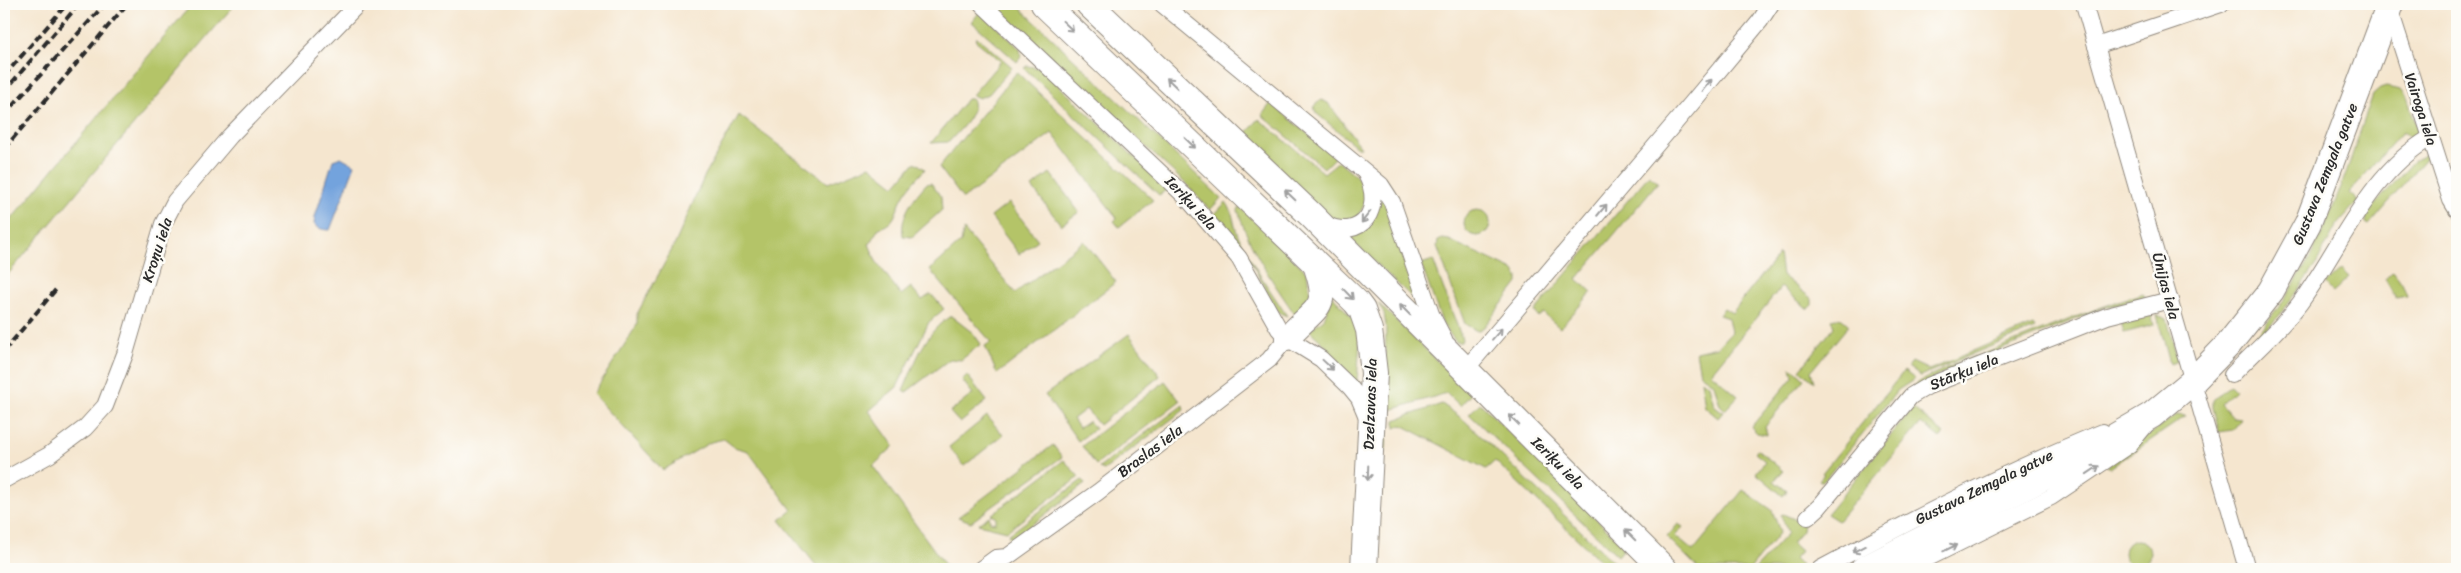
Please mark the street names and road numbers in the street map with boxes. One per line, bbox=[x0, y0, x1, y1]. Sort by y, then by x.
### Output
street label: Vairoga iela bbox=[2397, 69, 2445, 149]
street label: Gustava Zemgala gatve bbox=[2285, 99, 2366, 249]
street label: Ieriķu iela bbox=[1158, 169, 1224, 237]
street label: Kroņu iela bbox=[134, 214, 180, 286]
street label: Ūnijas iela bbox=[2145, 250, 2188, 323]
street label: Stārķu iela bbox=[1925, 346, 2003, 398]
street label: Dzelzavas iela bbox=[1355, 357, 1385, 450]
street label: Braslas iela bbox=[1112, 417, 1189, 484]
street label: Ieriķu iela bbox=[1524, 429, 1591, 496]
street label: Gustava Zemgala gatve bbox=[1910, 442, 2058, 532]

